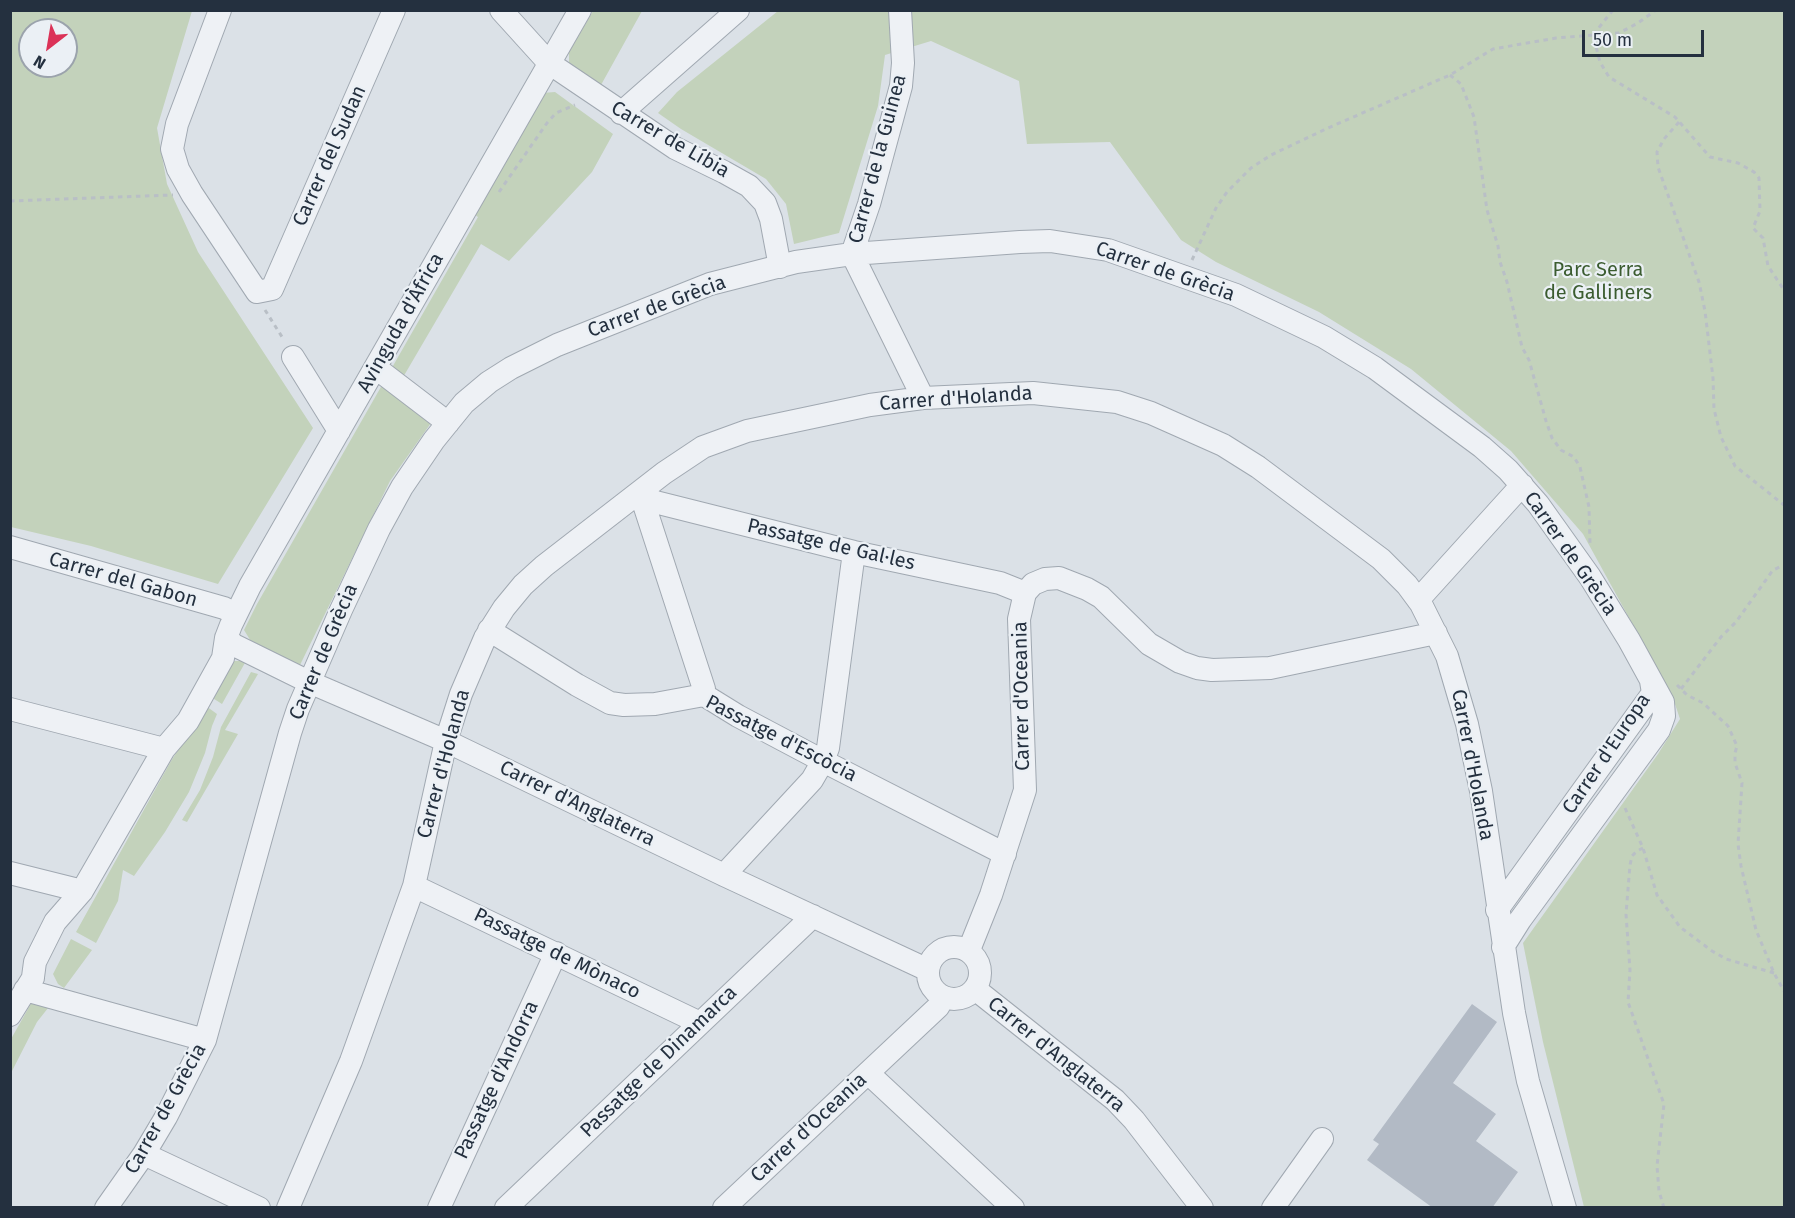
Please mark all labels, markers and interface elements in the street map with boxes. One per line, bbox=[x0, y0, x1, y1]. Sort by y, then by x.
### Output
north arrow bbox=[18, 18, 78, 78]
scale bar bbox=[1585, 18, 1706, 56]
text: 50 m bbox=[1593, 29, 1632, 51]
text: N bbox=[30, 51, 49, 73]
street label: Carrer de la Guinea bbox=[844, 72, 912, 246]
street label: Carrer del Sudan bbox=[288, 82, 372, 230]
street label: Carrer de Líbia bbox=[606, 96, 734, 184]
street label: Carrer de Grècia bbox=[1092, 237, 1238, 307]
street label: Avinguda d'Àfrica bbox=[353, 249, 449, 397]
park label: Parc Serra de Galliners bbox=[1544, 258, 1652, 305]
street label: Carrer de Grècia bbox=[585, 271, 729, 343]
street label: Carrer d'Holanda bbox=[879, 382, 1033, 416]
street label: Carrer de Grècia bbox=[1518, 488, 1622, 620]
street label: Passatge de Gal·les bbox=[745, 514, 917, 576]
street label: Carrer del Gabon bbox=[46, 547, 200, 613]
street label: Carrer de Grècia bbox=[285, 580, 363, 724]
street label: Carrer d'Oceania bbox=[1009, 621, 1035, 771]
street label: Carrer d'Holanda bbox=[413, 687, 475, 841]
street label: Carrer d'Holanda bbox=[1446, 687, 1498, 843]
street label: Carrer d'Europa bbox=[1558, 689, 1656, 819]
street label: Passatge d'Escòcia bbox=[701, 690, 861, 788]
street label: Carrer d'Anglaterra bbox=[495, 756, 659, 852]
street label: Passatge de Mònaco bbox=[470, 903, 644, 1005]
street label: Passatge de Dinamarca bbox=[576, 981, 742, 1143]
street label: Carrer d'Anglaterra bbox=[982, 992, 1130, 1118]
street label: Passatge d'Andorra bbox=[450, 997, 544, 1163]
street label: Carrer de Grècia bbox=[120, 1040, 212, 1178]
street label: Carrer d'Oceania bbox=[746, 1068, 872, 1188]

